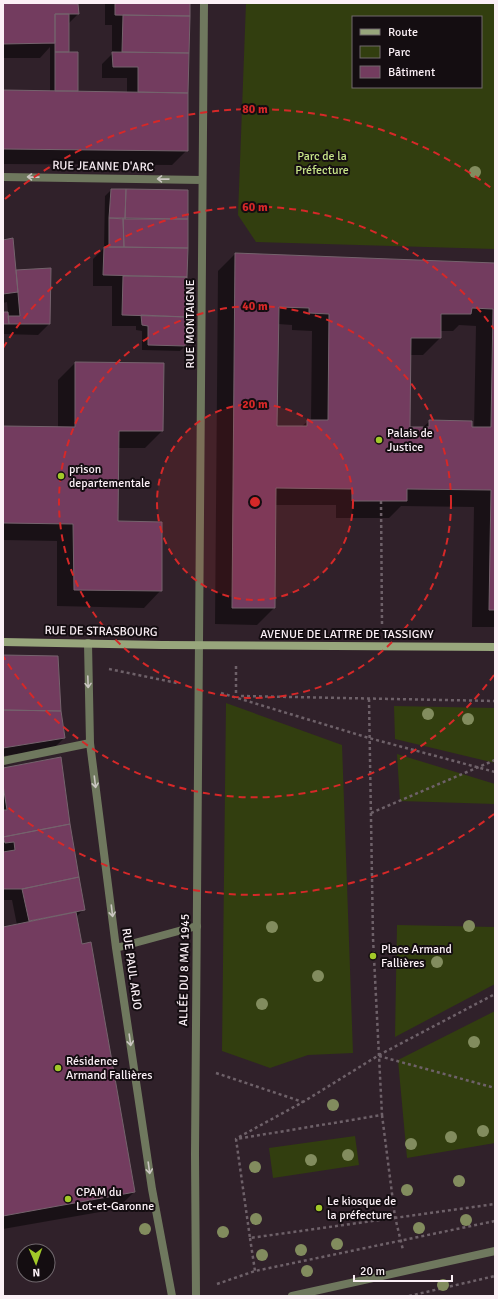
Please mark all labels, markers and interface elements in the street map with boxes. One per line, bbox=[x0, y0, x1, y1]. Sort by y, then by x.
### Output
legend bbox=[352, 16, 482, 88]
text: Route bbox=[388, 25, 418, 40]
text: Parc bbox=[388, 45, 411, 60]
text: Bâtiment bbox=[388, 65, 435, 80]
text: 80 m bbox=[242, 102, 268, 117]
park label: Parc de la Préfecture bbox=[295, 149, 349, 178]
street label: RUE JEANNE D'ARC bbox=[52, 158, 154, 175]
one-way arrow bbox=[27, 174, 40, 181]
one-way arrow bbox=[157, 175, 170, 183]
text: 60 m bbox=[242, 200, 268, 215]
street label: RUE MONTAIGNE bbox=[183, 279, 198, 368]
text: 40 m bbox=[242, 299, 268, 314]
text: 20 m bbox=[242, 397, 268, 412]
place label: Palais de Justice bbox=[387, 426, 433, 455]
marker: Palais de Justice bbox=[374, 435, 384, 445]
place label: prison departementale bbox=[69, 462, 150, 491]
marker: prison departementale bbox=[56, 471, 66, 481]
centre of rings bbox=[248, 495, 262, 509]
street label: RUE DE STRASBOURG bbox=[44, 623, 158, 640]
street label: AVENUE DE LATTRE DE TASSIGNY bbox=[260, 627, 434, 642]
one-way arrow bbox=[85, 675, 92, 688]
one-way arrow bbox=[91, 775, 99, 788]
one-way arrow bbox=[108, 904, 115, 917]
street label: ALLÉE DU 8 MAI 1945 bbox=[176, 914, 193, 1026]
street label: RUE PAUL ARJO bbox=[118, 927, 145, 1011]
place label: Place Armand Fallières bbox=[381, 942, 452, 971]
marker: Place Armand Fallières bbox=[368, 951, 378, 961]
one-way arrow bbox=[126, 1033, 134, 1046]
place label: Résidence Armand Fallières bbox=[66, 1054, 152, 1083]
marker: Résidence Armand Fallières bbox=[53, 1063, 63, 1073]
one-way arrow bbox=[145, 1161, 153, 1174]
place label: CPAM du Lot-et-Garonne bbox=[76, 1185, 154, 1214]
marker: CPAM du Lot-et-Garonne bbox=[63, 1194, 73, 1204]
place label: Le kiosque de la préfecture bbox=[327, 1194, 396, 1223]
marker: Le kiosque de la préfecture bbox=[314, 1203, 324, 1213]
north arrow bbox=[16, 1243, 56, 1283]
scale bar bbox=[354, 1257, 452, 1283]
text: 20 m bbox=[360, 1264, 385, 1279]
text: N bbox=[32, 1266, 40, 1279]

